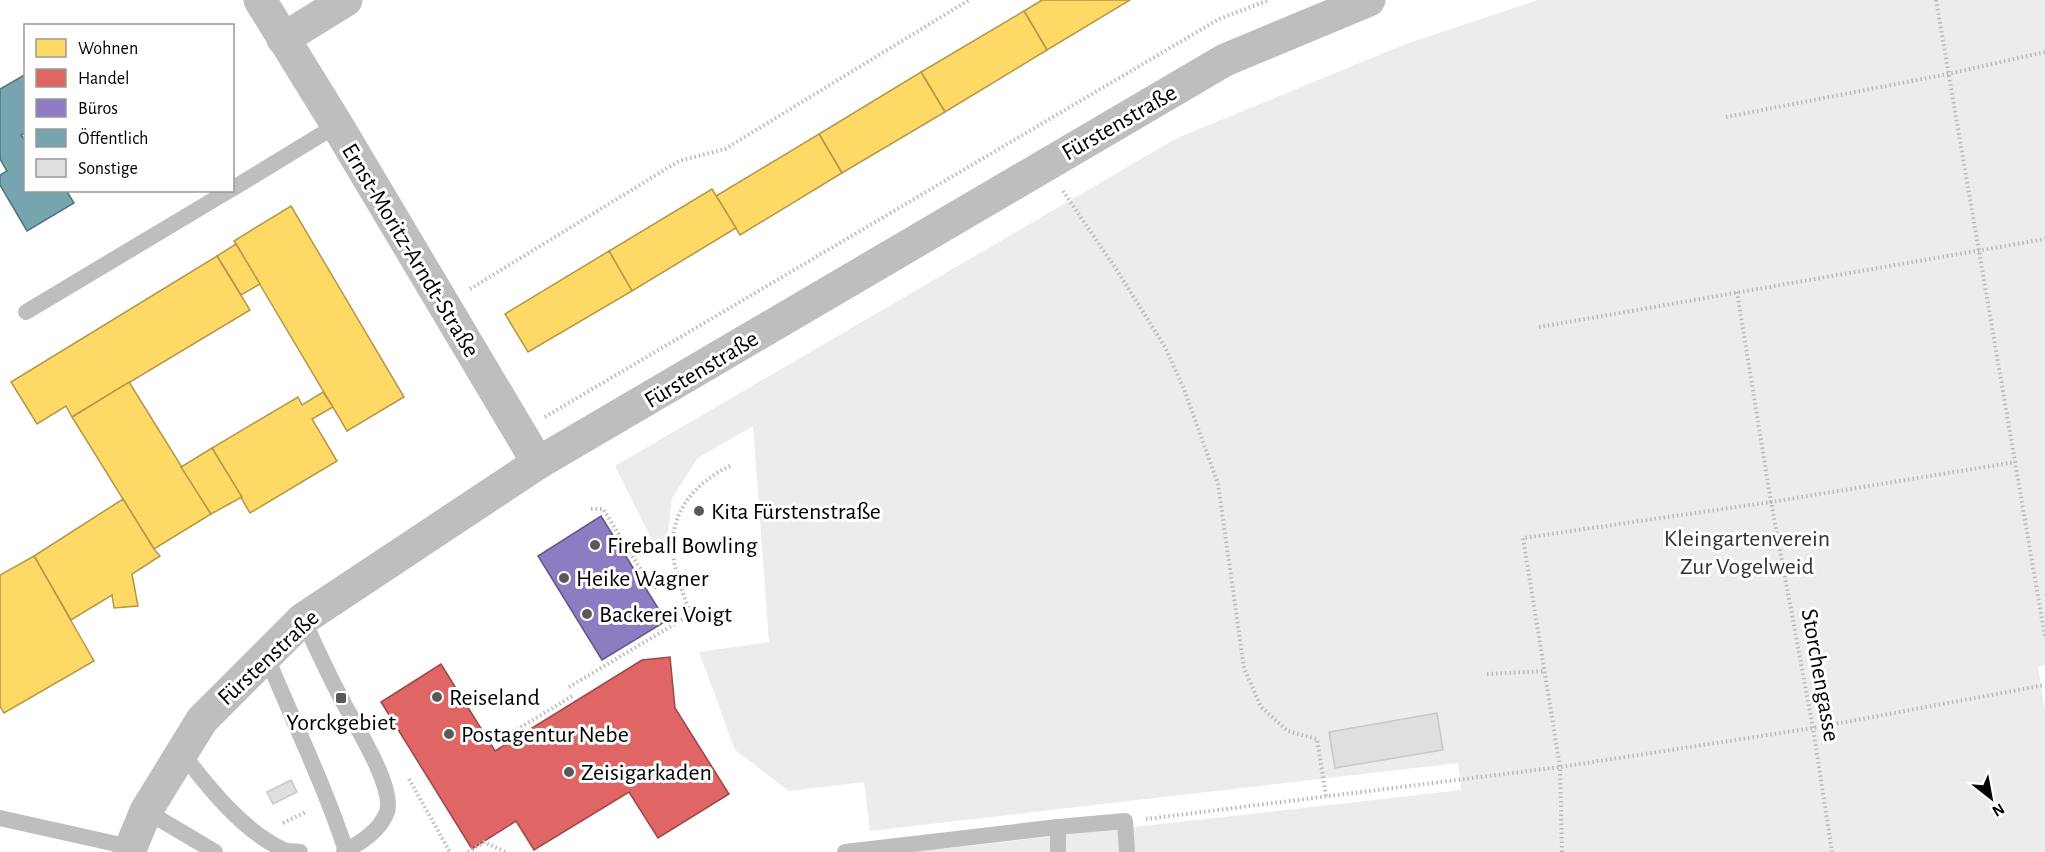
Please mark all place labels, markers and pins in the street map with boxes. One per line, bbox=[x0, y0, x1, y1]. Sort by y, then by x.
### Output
place label: Kita Fürstenstraße bbox=[711, 500, 881, 524]
marker: Kita Fürstenstraße bbox=[692, 504, 706, 518]
place label: Fireball Bowling bbox=[607, 534, 758, 558]
marker: Fireball Bowling bbox=[588, 538, 602, 552]
place label: Heike Wagner bbox=[576, 567, 709, 591]
marker: Heike Wagner bbox=[557, 571, 571, 585]
place label: Backerei Voigt bbox=[599, 603, 732, 627]
marker: Backerei Voigt bbox=[580, 607, 594, 621]
place label: Reiseland bbox=[449, 686, 540, 710]
marker: Reiseland bbox=[430, 690, 444, 704]
marker: Yorckgebiet bbox=[334, 691, 348, 705]
place label: Yorckgebiet bbox=[286, 711, 396, 735]
place label: Postagentur Nebe bbox=[461, 723, 629, 747]
marker: Postagentur Nebe bbox=[442, 727, 456, 741]
place label: Zeisigarkaden bbox=[581, 761, 712, 785]
marker: Zeisigarkaden bbox=[562, 765, 576, 779]

